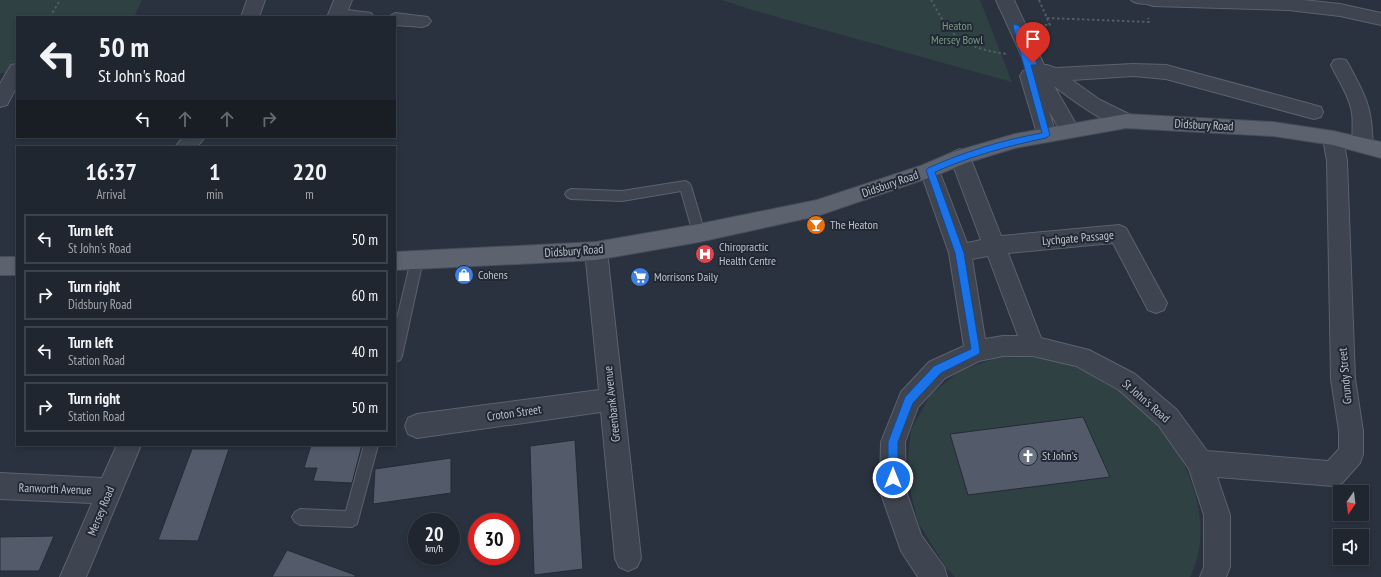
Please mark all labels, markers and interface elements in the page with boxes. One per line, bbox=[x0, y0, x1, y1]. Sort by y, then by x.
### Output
park label: Heaton Mersey Bowl bbox=[931, 18, 983, 47]
pin bbox=[1016, 22, 1050, 63]
text: 50 m bbox=[98, 28, 149, 65]
icon: arrive bbox=[1022, 28, 1044, 50]
icon: left bbox=[32, 32, 84, 84]
text: St John's Road bbox=[98, 64, 185, 87]
icon: left bbox=[132, 108, 154, 130]
icon: ahead bbox=[174, 108, 196, 130]
icon: ahead bbox=[216, 108, 238, 130]
icon: right bbox=[258, 108, 280, 130]
street label: Didsbury Road bbox=[1174, 115, 1234, 134]
text: 16:37 bbox=[85, 156, 137, 187]
text: 1 bbox=[209, 156, 220, 187]
text: 220 bbox=[292, 156, 327, 187]
street label: Didsbury Road bbox=[859, 167, 920, 200]
text: Arrival bbox=[96, 186, 126, 203]
text: min bbox=[206, 186, 223, 203]
text: m bbox=[305, 186, 314, 203]
bar icon: The Heaton bbox=[805, 214, 827, 236]
place label: The Heaton bbox=[830, 217, 878, 232]
text: Turn left bbox=[68, 221, 113, 240]
street label: Lychgate Passage bbox=[1042, 227, 1114, 248]
icon: left bbox=[34, 228, 56, 250]
text: 50 m bbox=[352, 230, 378, 249]
place label: Chiropractic Health Centre bbox=[719, 239, 776, 268]
text: St John's Road bbox=[68, 240, 131, 257]
street label: Didsbury Road bbox=[544, 241, 604, 260]
hospital icon: Chiropractic Health Centre bbox=[694, 243, 716, 265]
shop icon: Cohens bbox=[453, 264, 475, 286]
supermarket icon: Morrisons Daily bbox=[629, 266, 651, 288]
place label: Cohens bbox=[478, 267, 508, 282]
place label: Morrisons Daily bbox=[654, 269, 719, 284]
text: Turn right bbox=[68, 277, 120, 296]
icon: right bbox=[34, 284, 56, 306]
text: 60 m bbox=[352, 286, 378, 305]
text: Didsbury Road bbox=[68, 296, 132, 313]
text: Turn left bbox=[68, 333, 113, 352]
icon: left bbox=[34, 340, 56, 362]
text: 40 m bbox=[352, 342, 378, 361]
street label: Grundy Street bbox=[1335, 347, 1354, 405]
text: Station Road bbox=[68, 352, 125, 369]
street label: Greenbank Avenue bbox=[600, 365, 623, 443]
street label: St John's Road bbox=[1119, 376, 1173, 425]
text: Turn right bbox=[68, 389, 120, 408]
icon: right bbox=[34, 396, 56, 418]
text: 50 m bbox=[352, 398, 378, 417]
street label: Croton Street bbox=[486, 401, 543, 424]
text: Station Road bbox=[68, 408, 125, 425]
church icon: St John's bbox=[1017, 445, 1039, 467]
place label: St John's bbox=[1042, 448, 1077, 463]
position arrow bbox=[872, 457, 914, 499]
street label: Ranworth Avenue bbox=[18, 480, 92, 497]
street label: Mersey Road bbox=[84, 484, 117, 538]
north arrow bbox=[1333, 485, 1369, 521]
map controls bbox=[1333, 485, 1369, 565]
speed limit sign: 30 bbox=[468, 513, 520, 565]
text: 20 bbox=[424, 521, 444, 547]
button: sound bbox=[1333, 529, 1369, 565]
text: km/h bbox=[425, 542, 443, 555]

